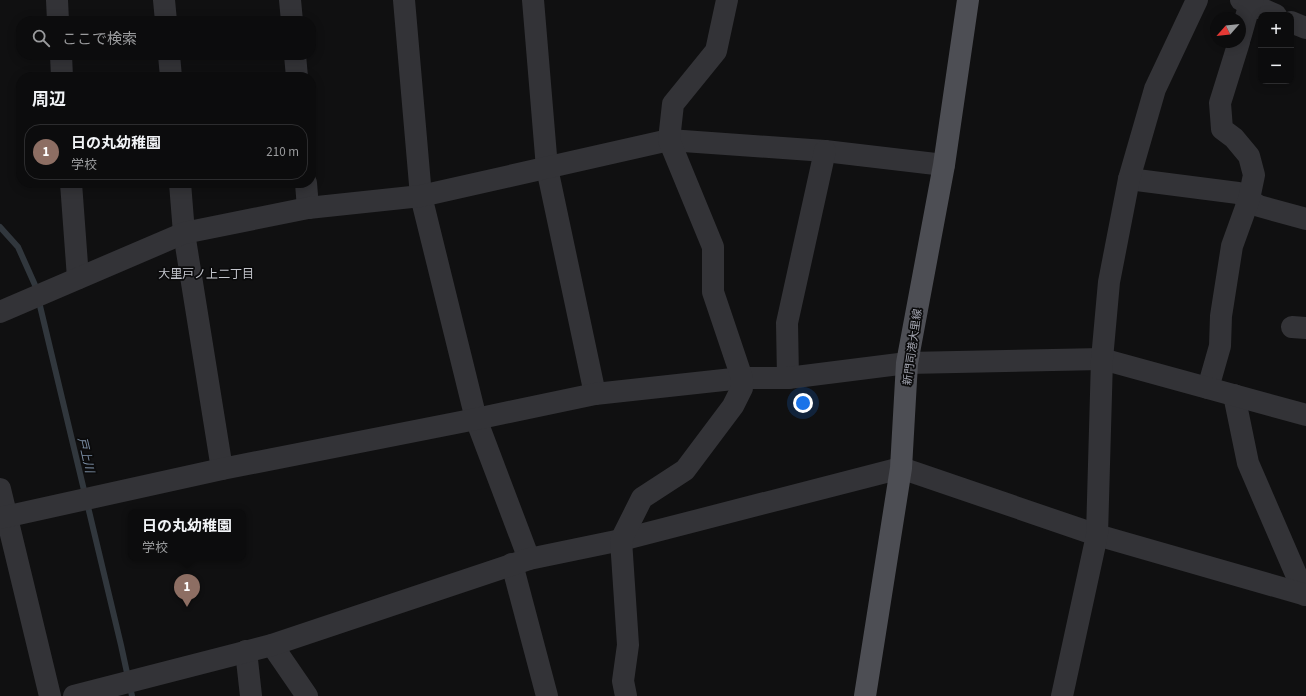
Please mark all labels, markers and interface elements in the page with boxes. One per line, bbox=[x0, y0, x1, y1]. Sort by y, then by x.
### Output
north arrow bbox=[1210, 12, 1246, 48]
map controls bbox=[1258, 12, 1294, 84]
button: + bbox=[1258, 12, 1294, 48]
search box bbox=[16, 16, 316, 60]
icon: search bbox=[30, 27, 52, 49]
text: ここで検索 bbox=[62, 29, 137, 50]
button: − bbox=[1258, 48, 1294, 84]
text: 周辺 bbox=[32, 88, 66, 112]
text: 日の丸幼稚園 bbox=[71, 133, 161, 154]
text: 1 bbox=[43, 143, 49, 161]
text: 210 m bbox=[266, 143, 299, 161]
text: 学校 bbox=[71, 156, 97, 174]
district label: 大里戸ノ上二丁目 bbox=[158, 266, 254, 283]
street label: 新門司港大里線 bbox=[900, 308, 925, 386]
your location bbox=[793, 393, 813, 413]
water label: 戸上川 bbox=[73, 436, 98, 477]
popup bbox=[128, 509, 246, 561]
text: 日の丸幼稚園 bbox=[142, 516, 232, 537]
text: 学校 bbox=[142, 539, 168, 557]
pin: 1 bbox=[174, 574, 200, 607]

